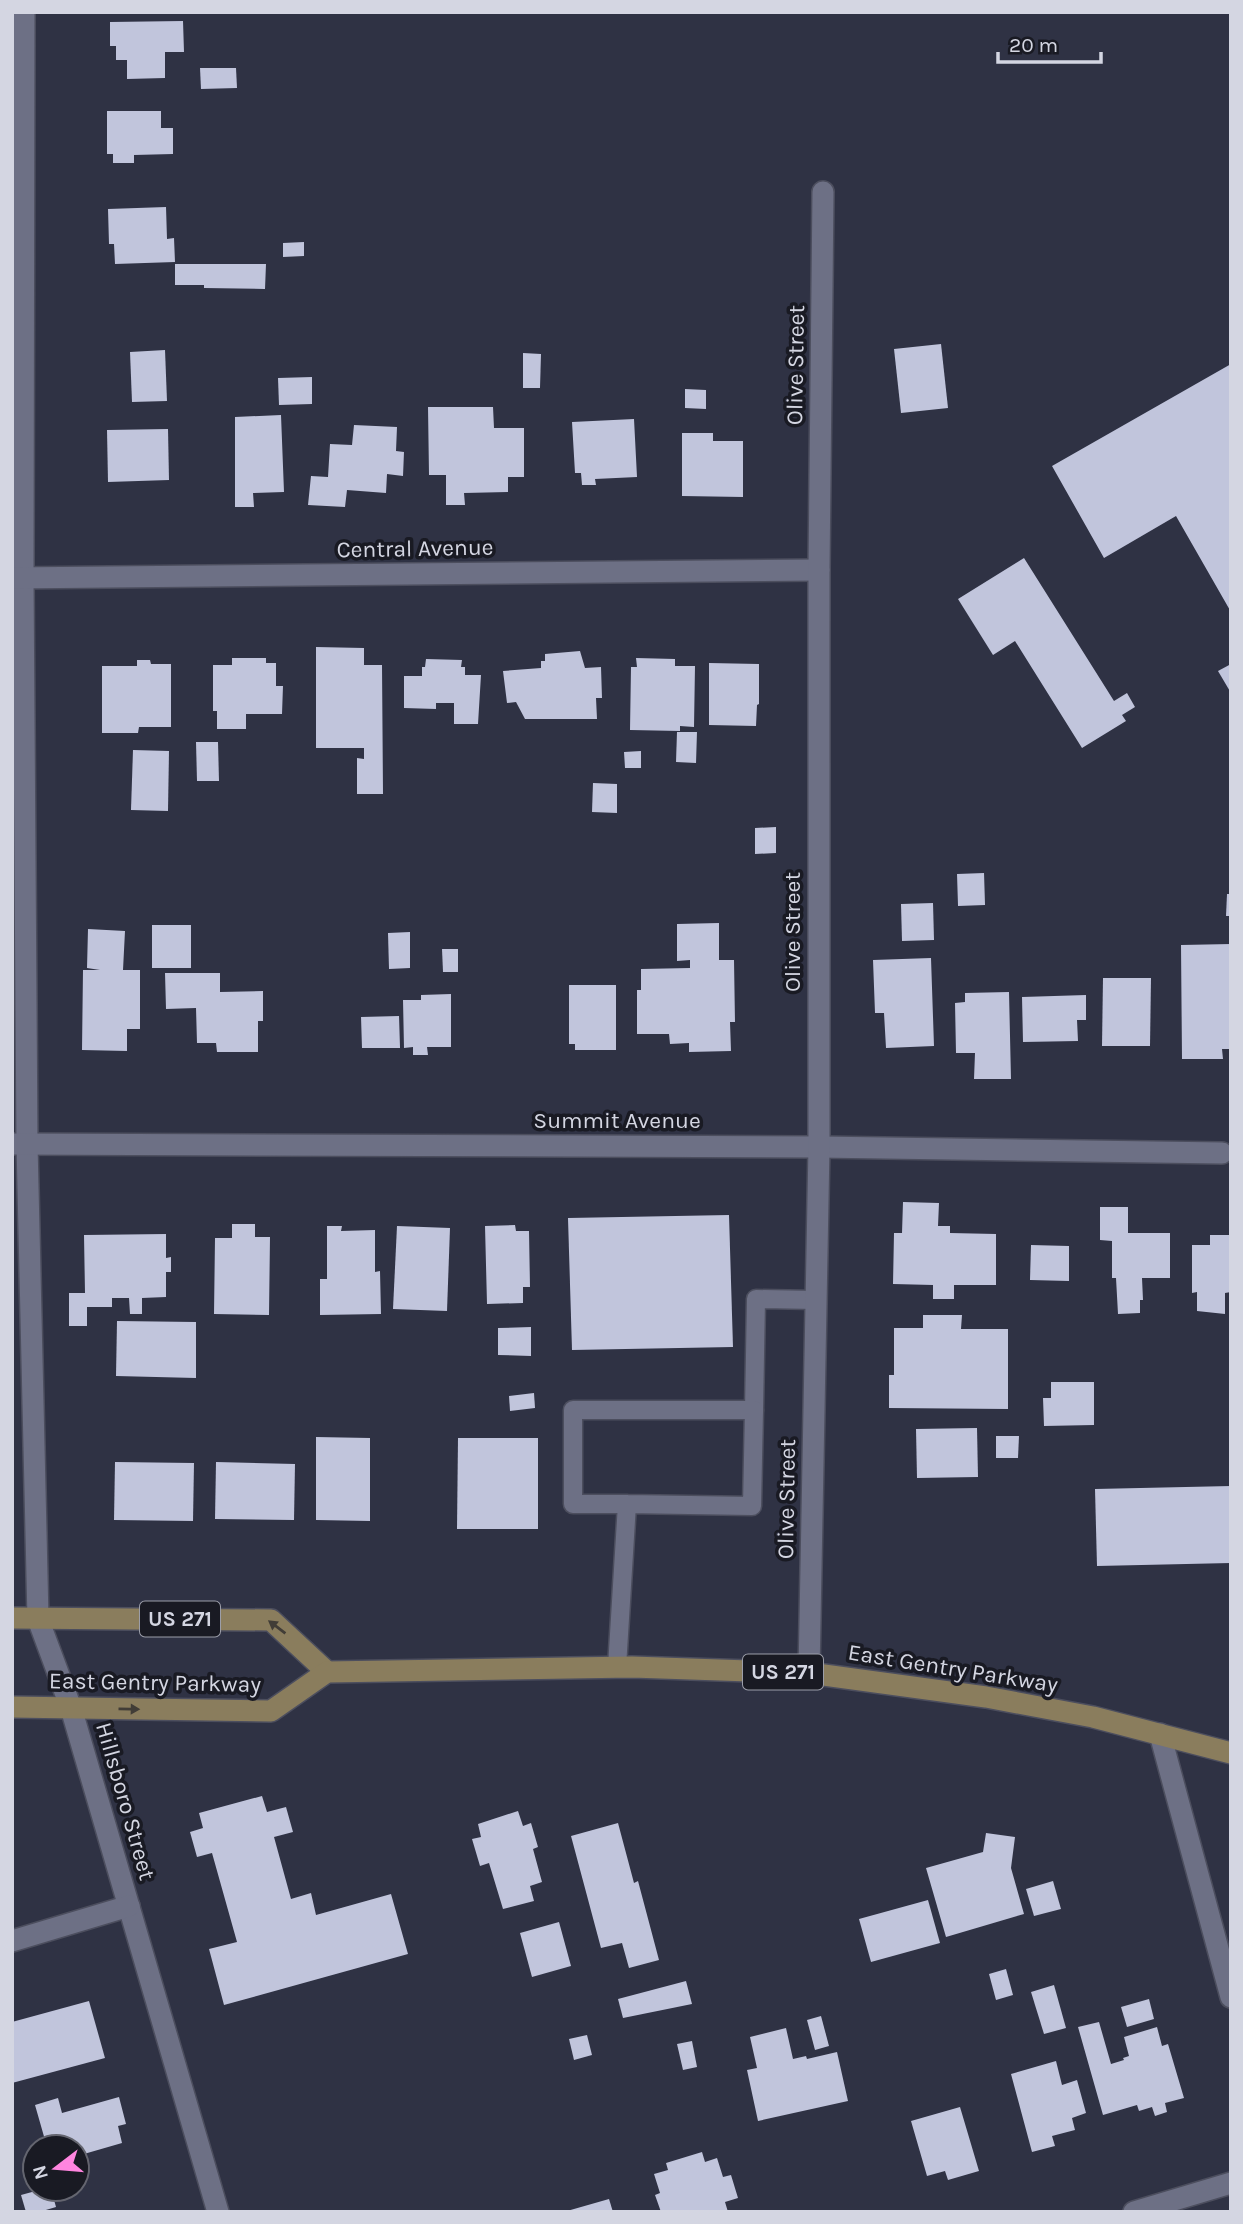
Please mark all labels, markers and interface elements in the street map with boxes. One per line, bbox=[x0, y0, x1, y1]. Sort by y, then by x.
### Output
scale bar bbox=[998, 21, 1101, 65]
text: 20 m bbox=[1009, 33, 1058, 57]
street label: Olive Street bbox=[781, 304, 810, 425]
street label: Central Avenue bbox=[336, 534, 494, 563]
street label: Olive Street bbox=[779, 872, 806, 992]
street label: Summit Avenue bbox=[533, 1107, 701, 1134]
street label: Olive Street bbox=[772, 1438, 801, 1559]
road number: US 271 bbox=[140, 1602, 220, 1636]
one-way arrow bbox=[267, 1620, 286, 1634]
street label: East Gentry Parkway bbox=[846, 1639, 1060, 1698]
road number: US 271 bbox=[743, 1654, 823, 1690]
street label: East Gentry Parkway bbox=[49, 1667, 262, 1698]
one-way arrow bbox=[119, 1703, 141, 1715]
street label: Hillsboro Street bbox=[90, 1719, 161, 1883]
north arrow bbox=[21, 2133, 91, 2203]
text: N bbox=[28, 2163, 53, 2182]

